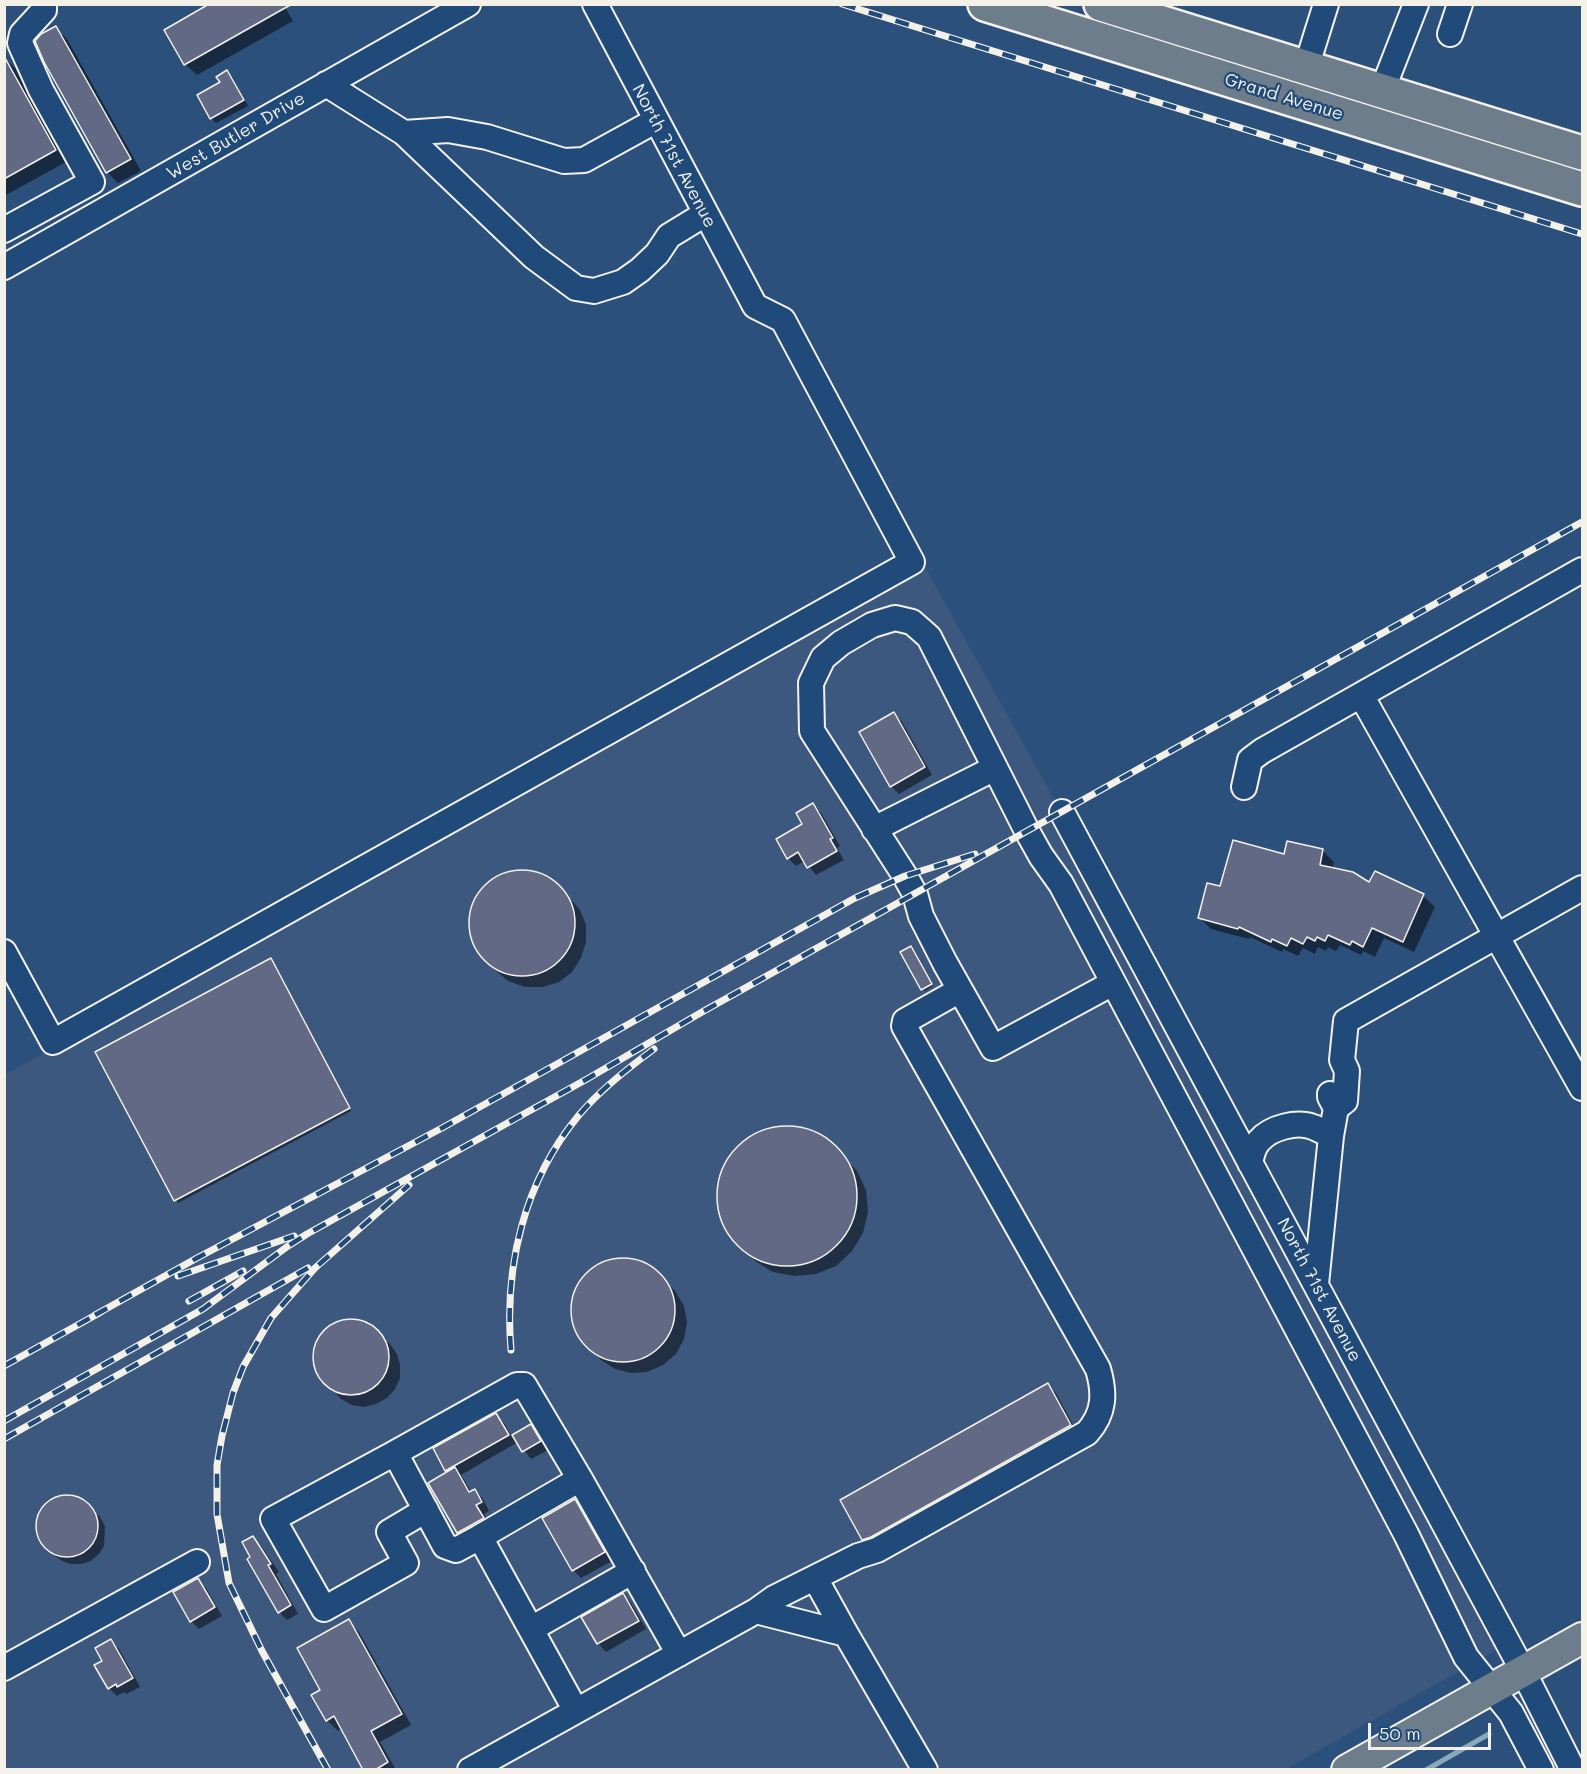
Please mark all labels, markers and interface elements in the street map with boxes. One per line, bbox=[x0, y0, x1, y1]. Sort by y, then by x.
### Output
street label: Grand Avenue bbox=[1222, 69, 1346, 125]
street label: North 71st Avenue bbox=[627, 80, 721, 232]
street label: West Butler Drive bbox=[163, 88, 309, 184]
street label: North 71st Avenue bbox=[1272, 1214, 1366, 1366]
scale bar bbox=[1371, 1711, 1494, 1749]
text: 50 m bbox=[1379, 1721, 1421, 1745]

